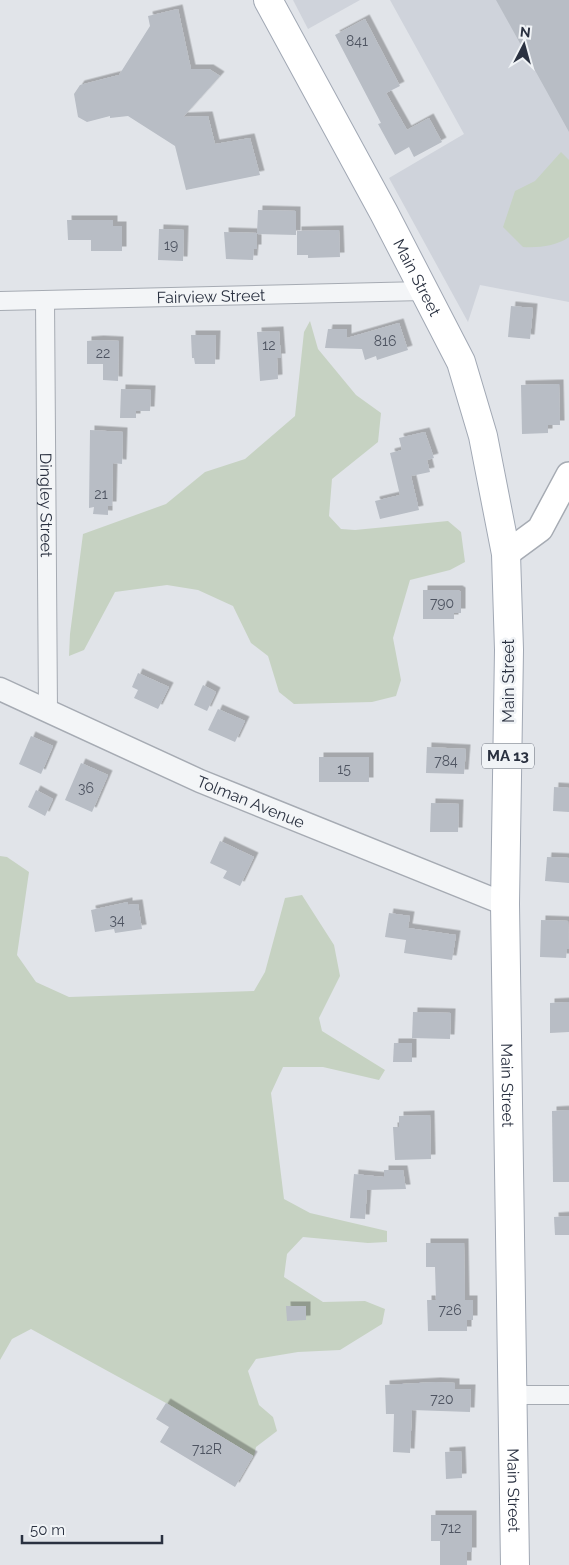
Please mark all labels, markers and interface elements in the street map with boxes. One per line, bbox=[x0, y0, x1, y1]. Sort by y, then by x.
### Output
north arrow bbox=[499, 20, 549, 70]
text: N bbox=[519, 24, 532, 41]
house number: 841 bbox=[346, 33, 368, 49]
street label: Main Street bbox=[390, 236, 445, 320]
house number: 19 bbox=[164, 237, 178, 253]
street label: Fairview Street bbox=[156, 285, 266, 307]
house number: 816 bbox=[374, 333, 396, 349]
house number: 12 bbox=[262, 337, 276, 353]
house number: 22 bbox=[96, 345, 110, 361]
street label: Dingley Street bbox=[37, 453, 56, 558]
house number: 21 bbox=[94, 486, 108, 502]
house number: 790 bbox=[430, 595, 454, 611]
street label: Main Street bbox=[499, 638, 518, 723]
road number: MA 13 bbox=[482, 744, 534, 768]
house number: 784 bbox=[434, 753, 458, 769]
house number: 15 bbox=[337, 761, 351, 777]
street label: Tolman Avenue bbox=[194, 771, 307, 832]
house number: 36 bbox=[78, 780, 94, 796]
house number: 34 bbox=[109, 912, 125, 928]
street label: Main Street bbox=[498, 1043, 518, 1128]
house number: 726 bbox=[438, 1302, 462, 1318]
house number: 720 bbox=[430, 1391, 454, 1407]
house number: 712R bbox=[192, 1441, 222, 1457]
street label: Main Street bbox=[504, 1448, 524, 1533]
scale bar bbox=[22, 1512, 162, 1544]
house number: 712 bbox=[441, 1520, 461, 1536]
text: 50 m bbox=[30, 1521, 65, 1539]

